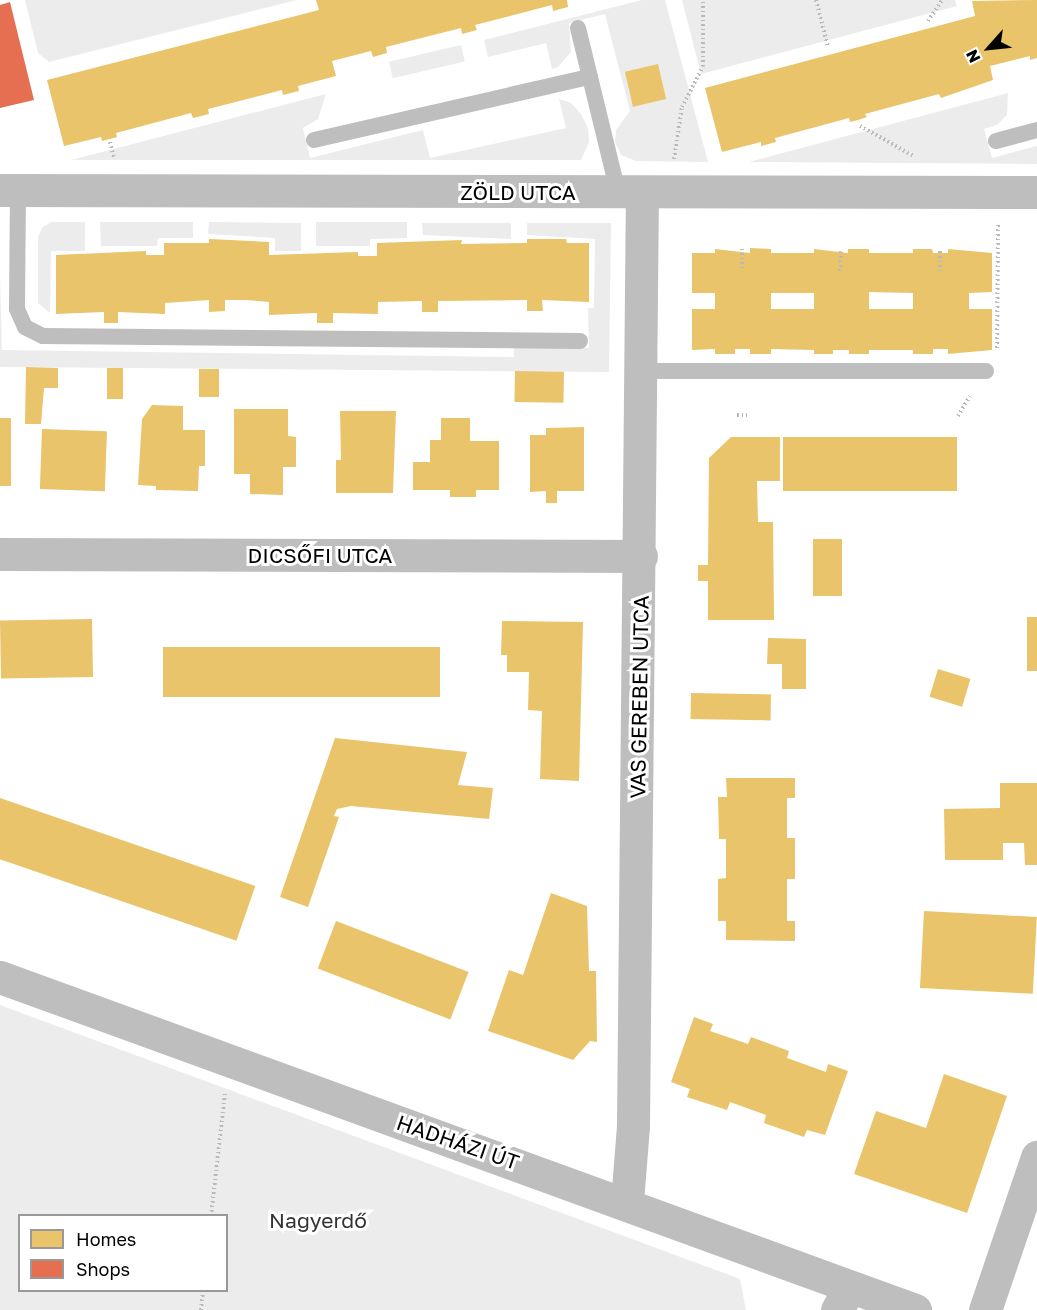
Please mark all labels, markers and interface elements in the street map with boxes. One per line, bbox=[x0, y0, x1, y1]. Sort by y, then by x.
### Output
north arrow bbox=[959, 18, 1019, 78]
text: N bbox=[961, 46, 985, 66]
street label: ZÖLD UTCA bbox=[460, 179, 576, 205]
street label: DICSŐFI UTCA bbox=[248, 542, 392, 568]
street label: VAS GEREBEN UTCA bbox=[625, 595, 653, 799]
street label: HADHÁZI ÚT bbox=[394, 1109, 522, 1175]
park label: Nagyerdő bbox=[269, 1207, 367, 1233]
legend bbox=[18, 1214, 228, 1292]
text: Homes bbox=[76, 1228, 136, 1250]
text: Shops bbox=[76, 1258, 130, 1280]

